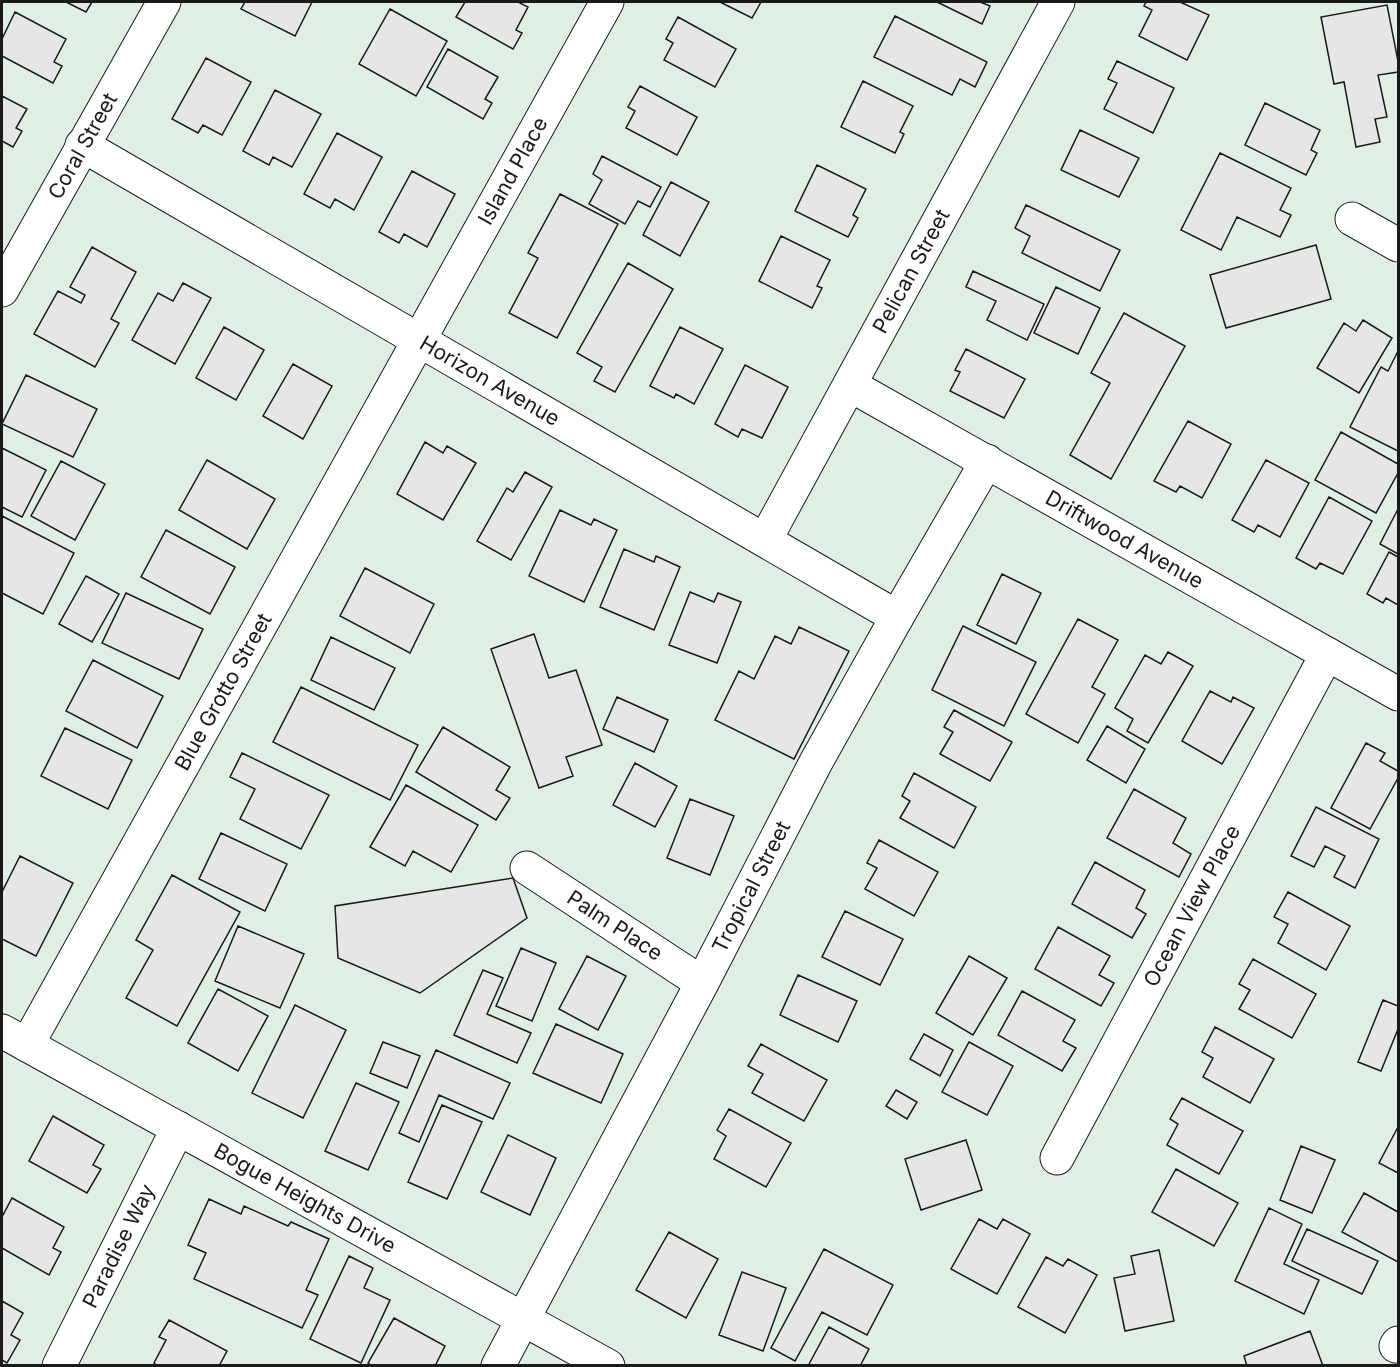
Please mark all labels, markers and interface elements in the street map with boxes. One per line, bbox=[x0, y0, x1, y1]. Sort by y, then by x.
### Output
street label: Coral Street bbox=[43, 88, 122, 203]
street label: Island Place bbox=[473, 113, 552, 229]
street label: Pelican Street bbox=[867, 205, 955, 337]
street label: Horizon Avenue bbox=[415, 330, 564, 431]
street label: Driftwood Avenue bbox=[1041, 485, 1208, 594]
street label: Blue Grotto Street bbox=[169, 609, 277, 775]
street label: Tropical Street bbox=[707, 817, 795, 957]
street label: Ocean View Place bbox=[1138, 821, 1245, 991]
street label: Palm Place bbox=[563, 885, 668, 966]
street label: Bogue Heights Drive bbox=[210, 1138, 400, 1258]
street label: Paradise Way bbox=[77, 1180, 160, 1312]

